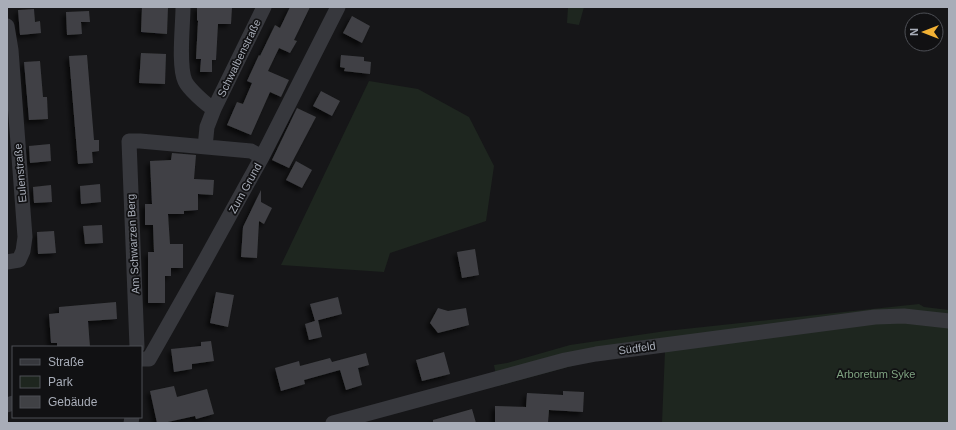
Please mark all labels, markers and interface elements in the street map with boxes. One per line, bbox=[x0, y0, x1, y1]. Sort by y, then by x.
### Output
north arrow bbox=[904, 12, 944, 52]
street label: Schwalbenstraße bbox=[215, 17, 263, 99]
text: N bbox=[908, 28, 920, 36]
street label: Eulenstraße bbox=[11, 143, 29, 203]
street label: Zum Grund bbox=[226, 161, 264, 215]
street label: Am Schwarzen Berg bbox=[124, 194, 142, 294]
street label: Südfeld bbox=[618, 339, 656, 357]
legend bbox=[12, 346, 142, 418]
text: Straße bbox=[48, 355, 84, 369]
park label: Arboretum Syke bbox=[837, 368, 915, 380]
text: Park bbox=[48, 375, 74, 389]
text: Gebäude bbox=[48, 395, 98, 409]

